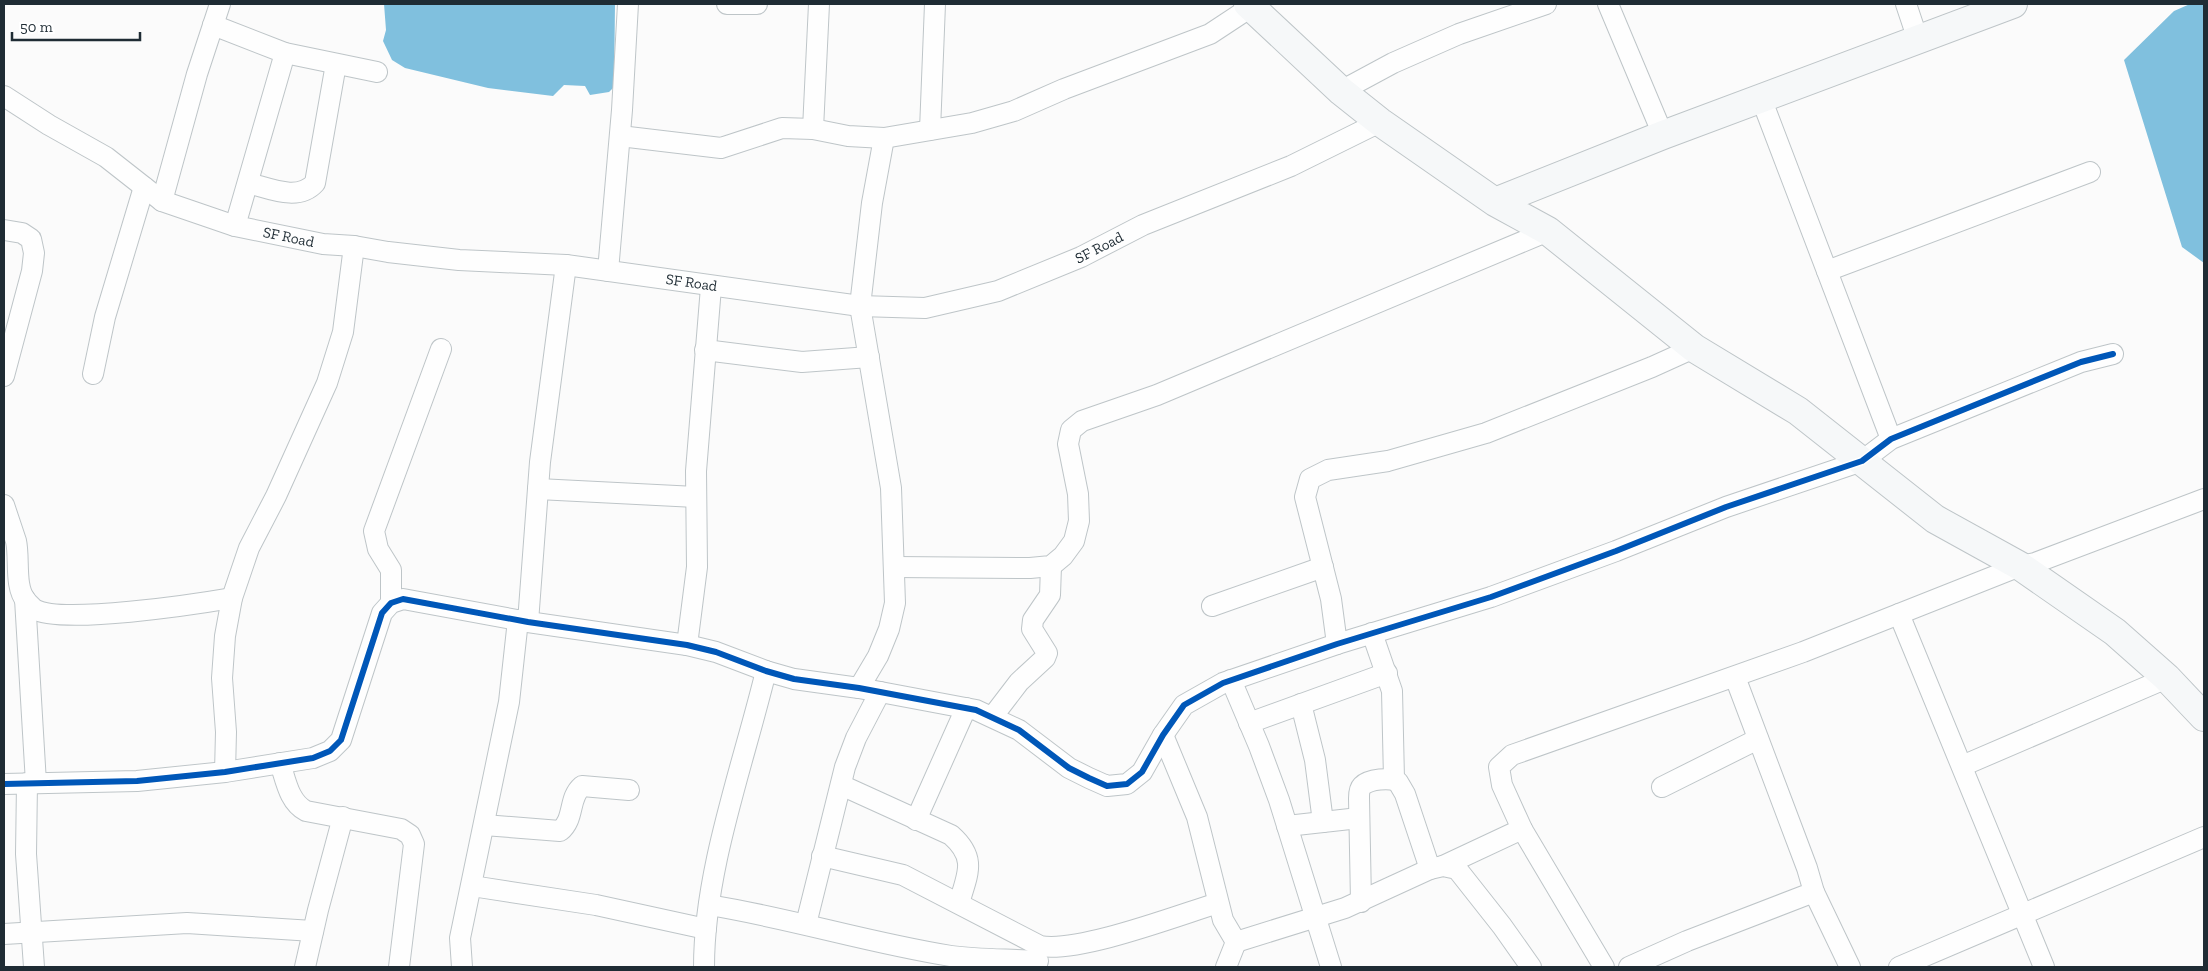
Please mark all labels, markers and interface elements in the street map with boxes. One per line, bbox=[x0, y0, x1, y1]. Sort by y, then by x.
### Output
scale bar bbox=[12, 10, 140, 42]
text: 50 m bbox=[20, 18, 53, 36]
street label: SF Road bbox=[261, 223, 317, 251]
street label: SF Road bbox=[1072, 228, 1127, 267]
street label: SF Road bbox=[665, 270, 719, 295]

